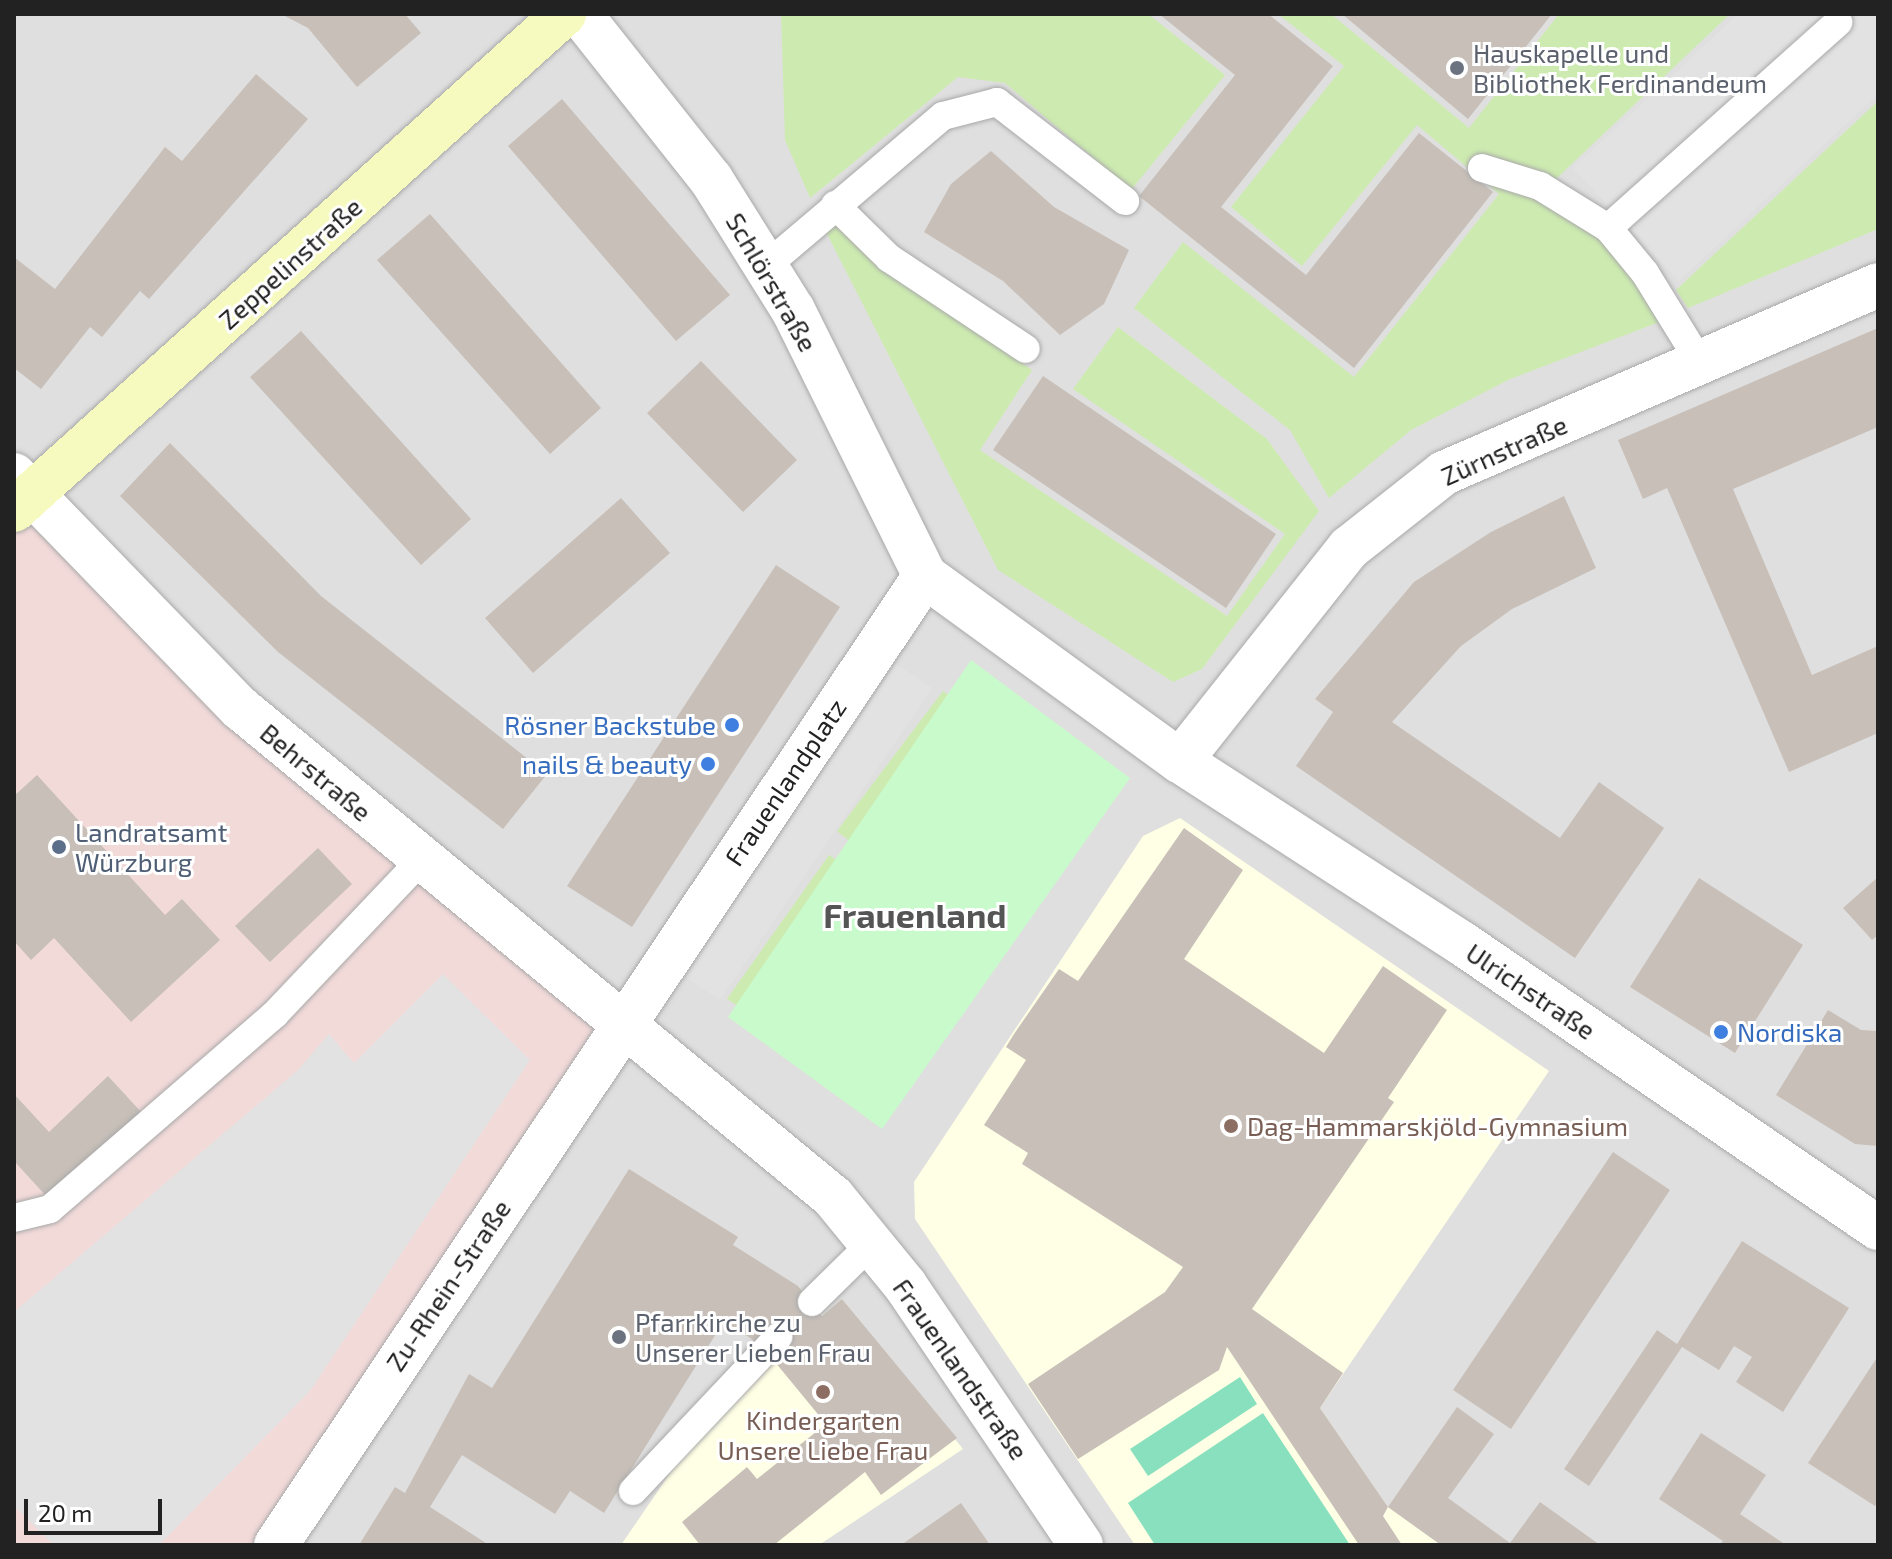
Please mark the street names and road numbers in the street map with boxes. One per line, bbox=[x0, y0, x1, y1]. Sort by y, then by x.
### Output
street label: Zeppelinstraße bbox=[212, 191, 368, 335]
street label: Schlörstraße bbox=[720, 207, 824, 357]
street label: Zürnstraße bbox=[1436, 408, 1572, 492]
street label: Frauenlandplatz bbox=[718, 693, 852, 871]
street label: Behrstraße bbox=[254, 717, 378, 827]
street label: Ulrichstraße bbox=[1460, 936, 1602, 1046]
street label: Zu-Rhein-Straße bbox=[379, 1193, 517, 1377]
street label: Frauenlandstraße bbox=[887, 1273, 1035, 1465]

